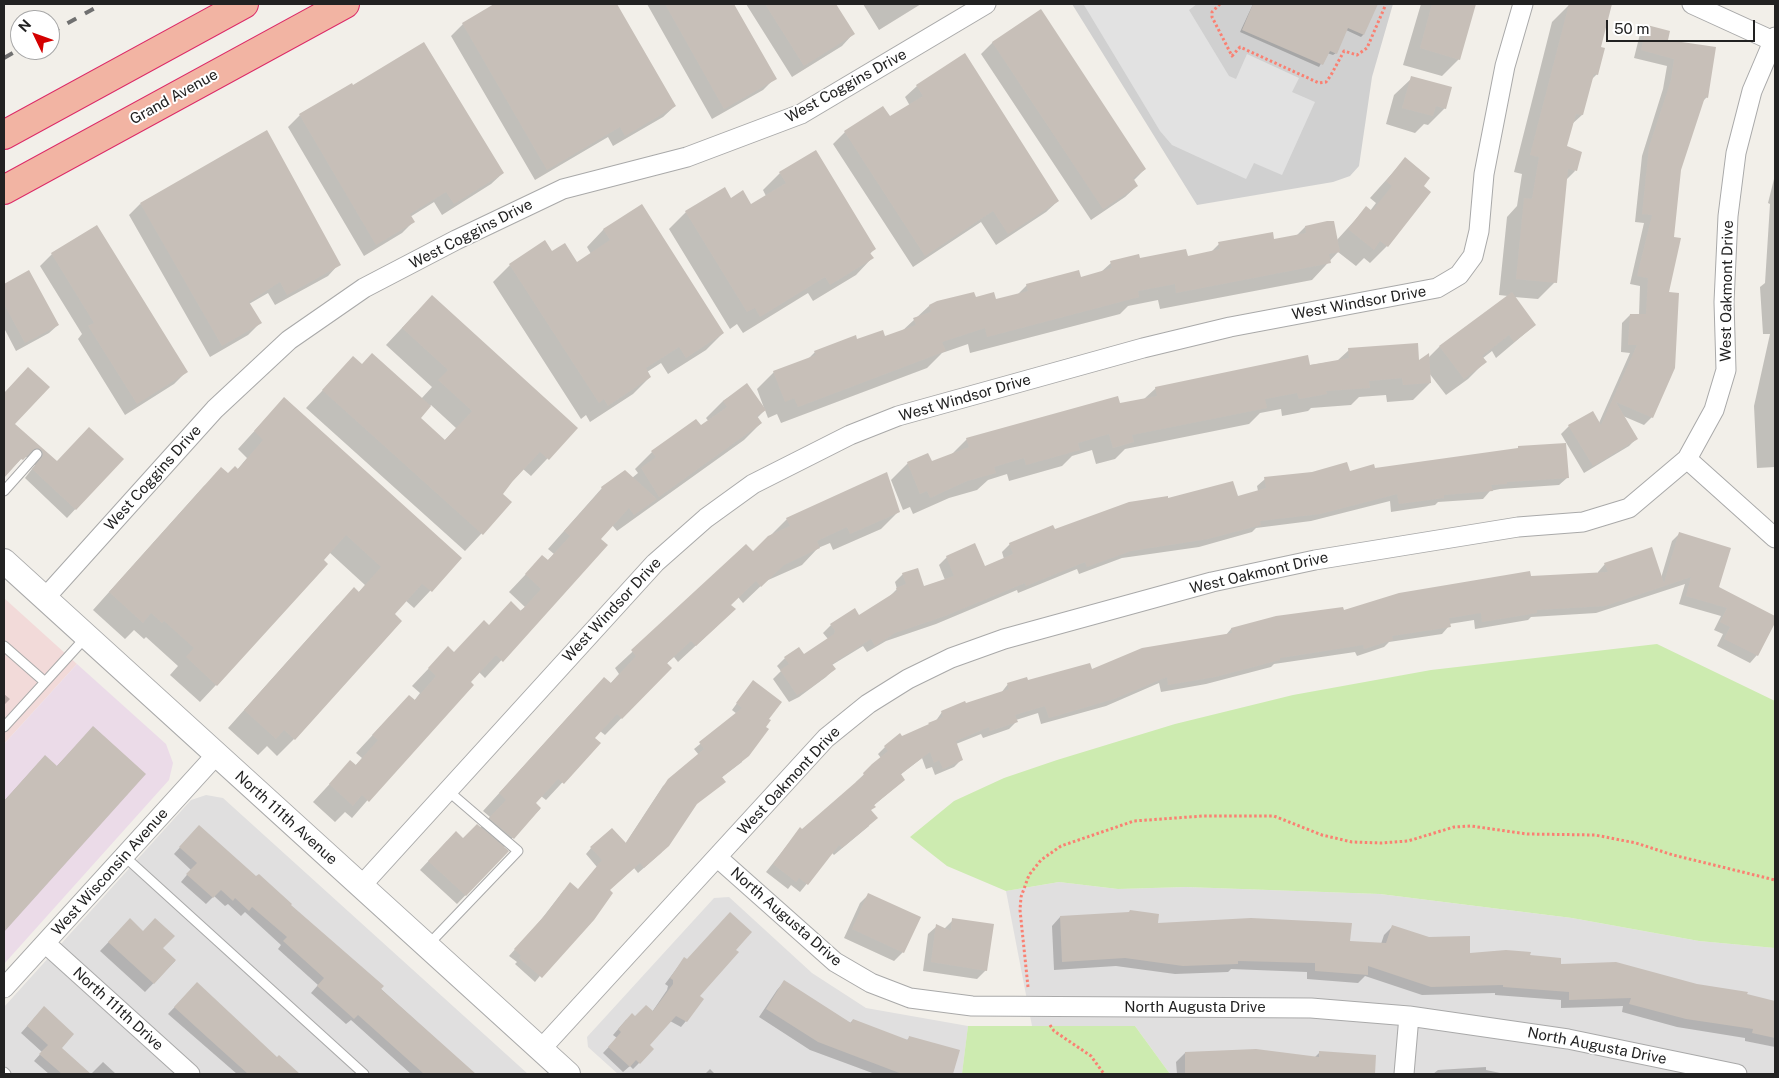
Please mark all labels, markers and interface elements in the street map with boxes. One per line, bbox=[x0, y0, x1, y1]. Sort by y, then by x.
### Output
north arrow bbox=[10, 10, 60, 60]
scale bar bbox=[1609, 10, 1758, 42]
text: N bbox=[15, 16, 34, 35]
text: 50 m bbox=[1614, 20, 1649, 37]
street label: West Coggins Drive bbox=[782, 45, 910, 127]
street label: Grand Avenue bbox=[127, 65, 221, 129]
street label: West Coggins Drive bbox=[406, 195, 536, 273]
street label: West Oakmont Drive bbox=[1717, 220, 1737, 362]
street label: West Windsor Drive bbox=[1290, 282, 1428, 324]
street label: West Windsor Drive bbox=[897, 371, 1033, 425]
street label: West Coggins Drive bbox=[101, 422, 205, 534]
street label: West Oakmont Drive bbox=[1188, 548, 1330, 598]
street label: West Windsor Drive bbox=[559, 554, 665, 666]
street label: West Oakmont Drive bbox=[734, 723, 844, 839]
street label: North 111th Avenue bbox=[231, 767, 341, 869]
street label: West Wisconsin Avenue bbox=[48, 805, 172, 939]
street label: North Augusta Drive bbox=[727, 864, 845, 970]
street label: North 111th Drive bbox=[69, 964, 167, 1054]
street label: North Augusta Drive bbox=[1124, 998, 1266, 1016]
street label: North Augusta Drive bbox=[1526, 1024, 1668, 1068]

